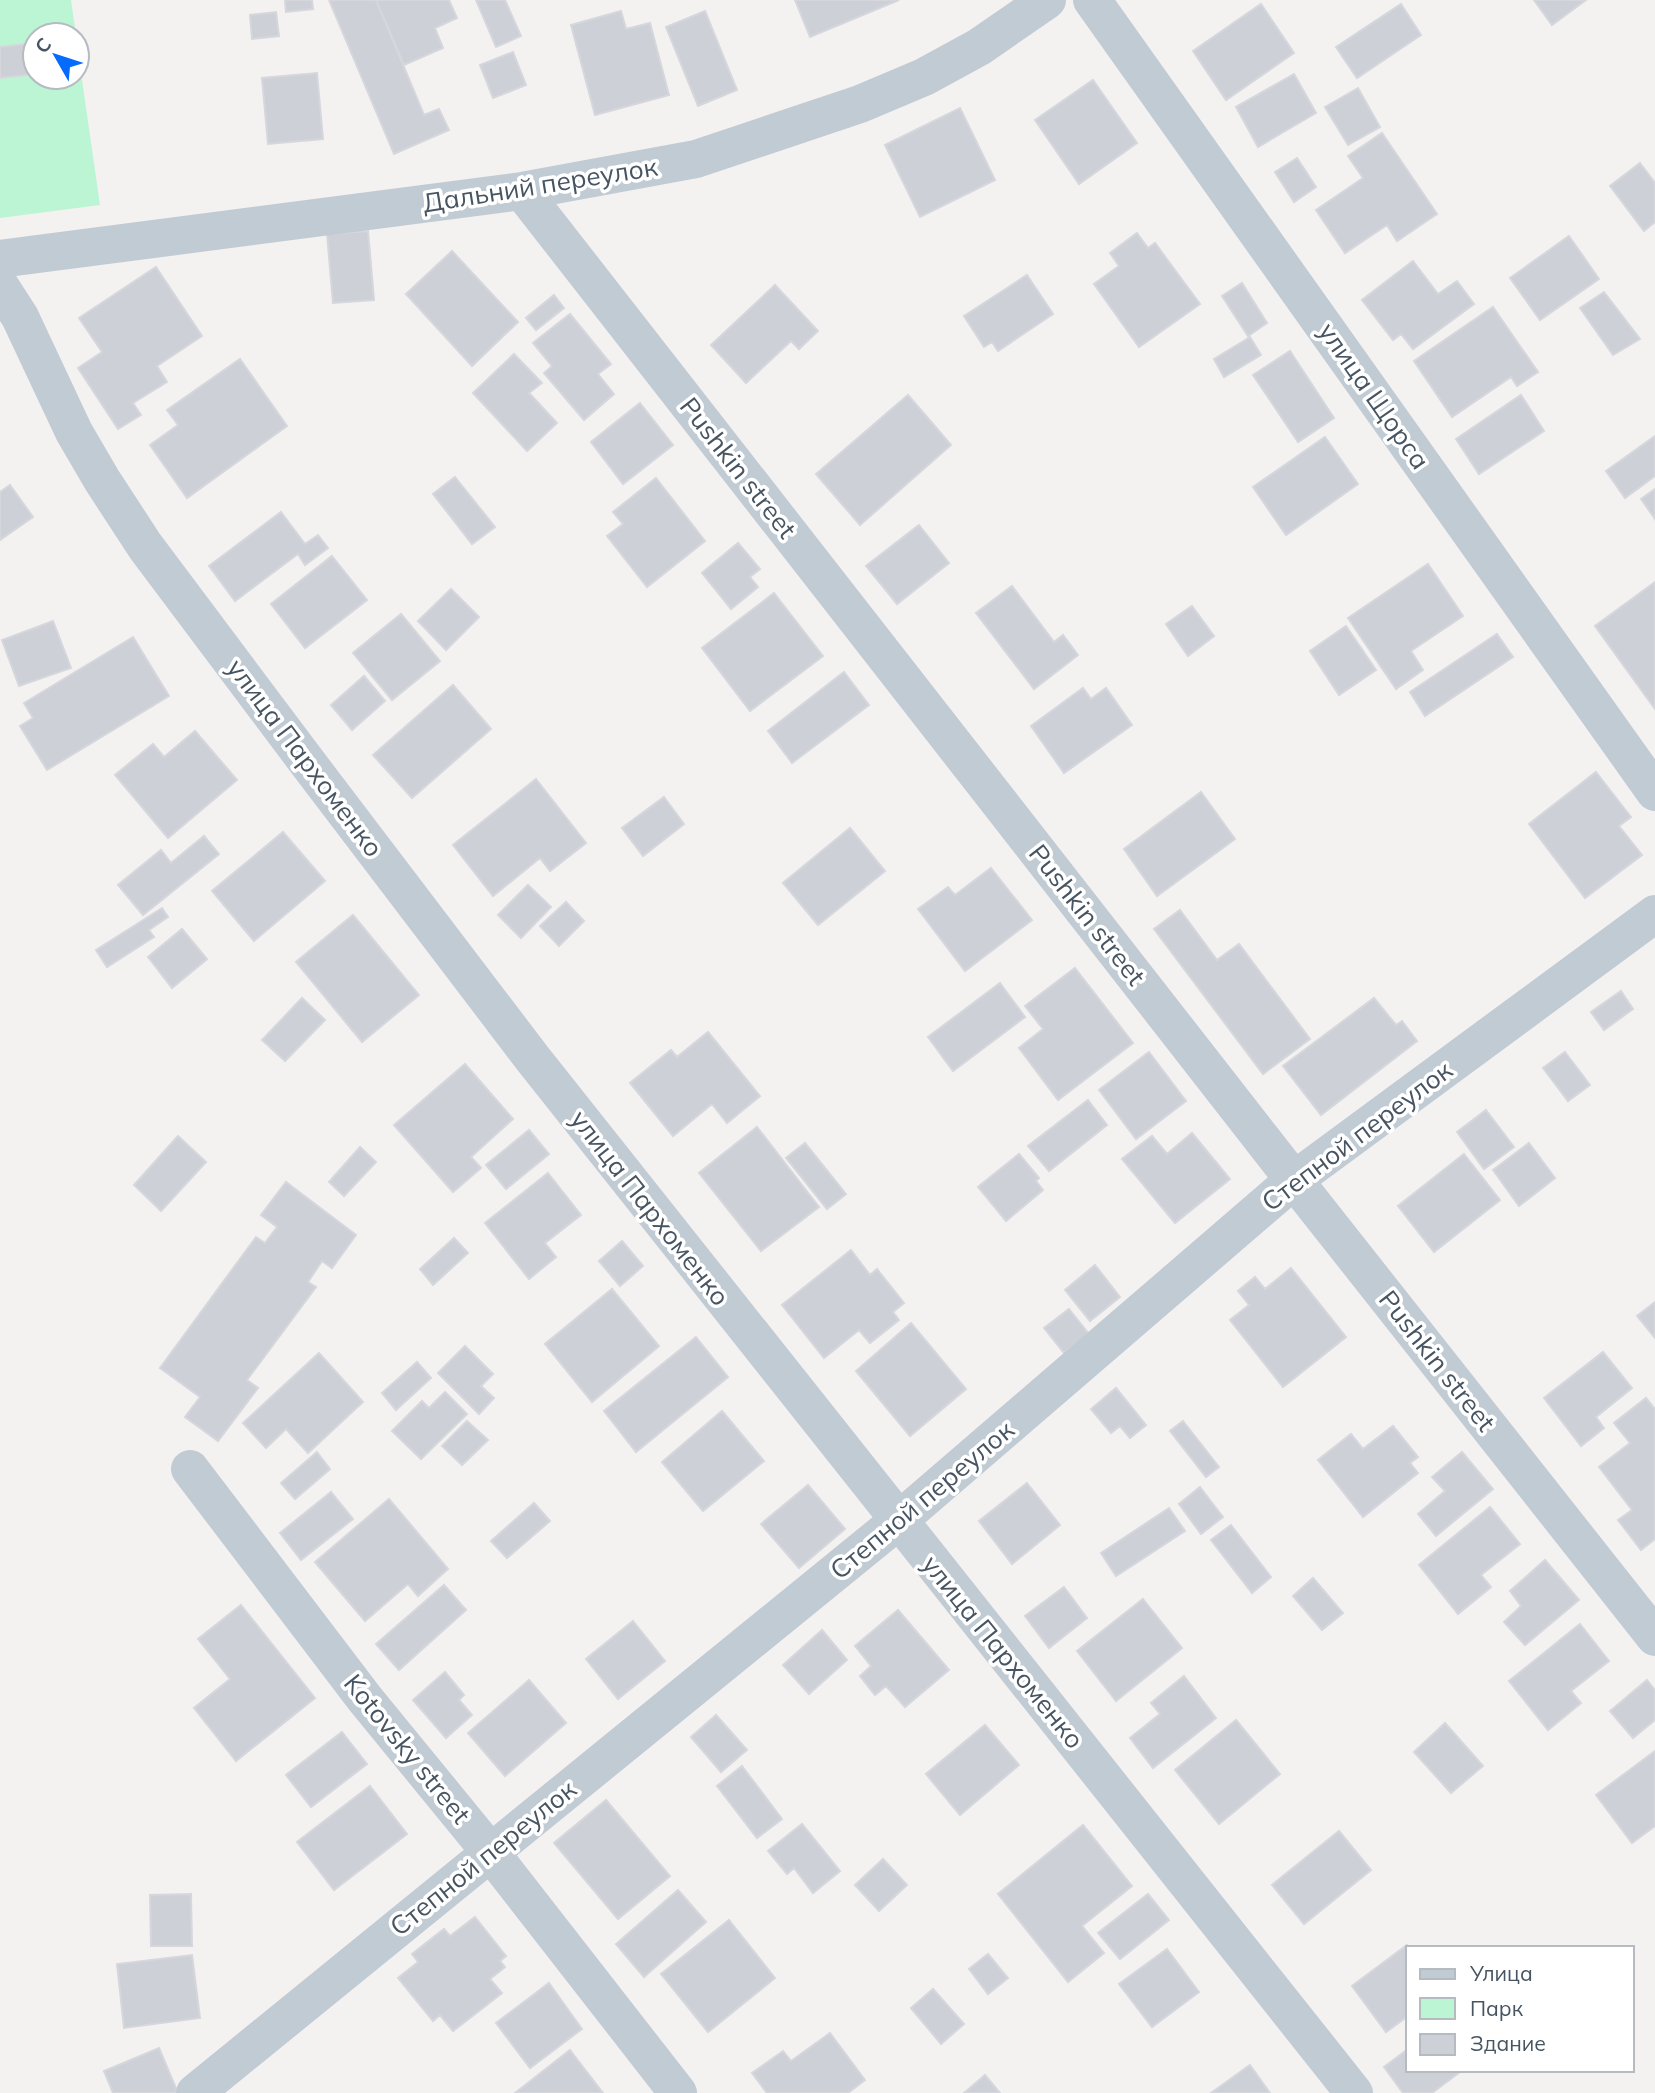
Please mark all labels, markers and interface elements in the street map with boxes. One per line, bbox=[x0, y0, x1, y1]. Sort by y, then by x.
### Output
north arrow bbox=[21, 21, 91, 91]
text: С bbox=[29, 33, 56, 58]
street label: Дальний переулок bbox=[420, 150, 660, 219]
street label: улица Щорса bbox=[1312, 316, 1437, 475]
street label: Pushkin street bbox=[673, 391, 804, 545]
street label: улица Пархоменко bbox=[220, 652, 391, 863]
street label: Pushkin street bbox=[1022, 838, 1153, 992]
street label: Степной переулок bbox=[1255, 1053, 1458, 1218]
street label: улица Пархоменко bbox=[564, 1103, 737, 1312]
street label: Pushkin street bbox=[1372, 1284, 1503, 1438]
street label: Степной переулок bbox=[823, 1413, 1020, 1586]
street label: улица Пархоменко bbox=[915, 1548, 1092, 1755]
street label: Kotovsky street bbox=[337, 1667, 478, 1830]
street label: Степной переулок bbox=[383, 1772, 582, 1943]
legend bbox=[1406, 1946, 1634, 2072]
text: Улица bbox=[1469, 1960, 1533, 1986]
text: Парк bbox=[1470, 1995, 1524, 2021]
text: Здание bbox=[1470, 2030, 1546, 2056]

